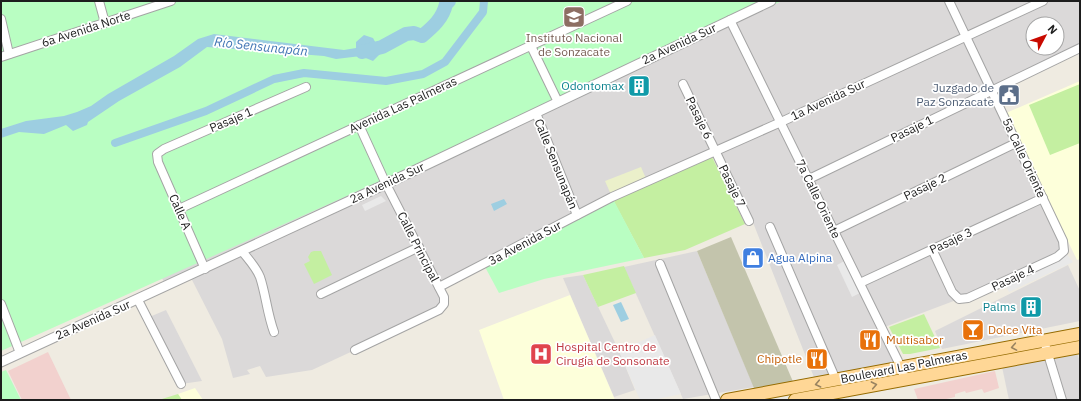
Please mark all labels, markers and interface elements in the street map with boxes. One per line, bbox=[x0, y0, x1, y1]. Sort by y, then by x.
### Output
school or university icon: Instituto Nacional de Sonzacate bbox=[561, 4, 587, 30]
street label: 6a Avenida Norte bbox=[39, 7, 133, 50]
north arrow bbox=[1025, 16, 1065, 56]
street label: 2a Avenida Sur bbox=[639, 19, 719, 67]
text: N bbox=[1045, 22, 1060, 37]
place label: Instituto Nacional de Sonzacate bbox=[526, 30, 622, 59]
water label: Río Sensunapán bbox=[213, 33, 309, 60]
street label: Avenida Las Palmeras bbox=[346, 73, 459, 136]
building icon: Odontomax bbox=[626, 73, 652, 99]
street label: 1a Avenida Sur bbox=[788, 75, 868, 123]
place label: Odontomax bbox=[561, 78, 624, 93]
place label: Juzgado de Paz Sonzacate bbox=[916, 80, 994, 109]
public building icon: Juzgado de Paz Sonzacate bbox=[996, 82, 1022, 108]
street label: Pasaje 6 bbox=[683, 94, 716, 141]
street label: Pasaje 1 bbox=[207, 104, 255, 135]
street label: Pasaje 1 bbox=[888, 112, 935, 145]
street label: Calle Sensunapán bbox=[531, 116, 581, 211]
street label: 5a Calle Oriente bbox=[999, 116, 1050, 200]
street label: 7a Calle Oriente bbox=[793, 157, 844, 241]
street label: 2a Avenida Sur bbox=[347, 158, 427, 206]
street label: Pasaje 7 bbox=[716, 162, 749, 209]
street label: Pasaje 2 bbox=[901, 170, 948, 203]
street label: Calle A bbox=[166, 192, 195, 232]
street label: Calle Principal bbox=[394, 209, 443, 284]
street label: 3a Avenida Sur bbox=[486, 217, 564, 268]
street label: Pasaje 3 bbox=[927, 224, 975, 257]
shop icon: Agua Alpina bbox=[740, 245, 766, 271]
place label: Agua Alpina bbox=[768, 250, 833, 265]
street label: Pasaje 4 bbox=[989, 261, 1037, 294]
building icon: Palms bbox=[1018, 294, 1044, 320]
street label: 2a Avenida Sur bbox=[53, 296, 133, 343]
place label: Palms bbox=[983, 299, 1016, 314]
bar icon: Dolce Vita bbox=[960, 317, 986, 343]
place label: Dolce Vita bbox=[988, 322, 1043, 337]
restaurant icon: Multisabor bbox=[857, 327, 883, 353]
place label: Multisabor bbox=[886, 332, 944, 347]
place label: Hospital Centro de Cirugía de Sonsonate bbox=[556, 339, 670, 368]
hospital icon: Hospital Centro de Cirugía de Sonsonate bbox=[528, 341, 554, 367]
one-way arrow bbox=[1011, 342, 1017, 350]
restaurant icon: Chipotle bbox=[804, 346, 830, 372]
street label: Boulevard Las Palmeras bbox=[839, 347, 969, 386]
place label: Chipotle bbox=[757, 351, 802, 366]
one-way arrow bbox=[815, 380, 821, 388]
one-way arrow bbox=[871, 381, 877, 389]

